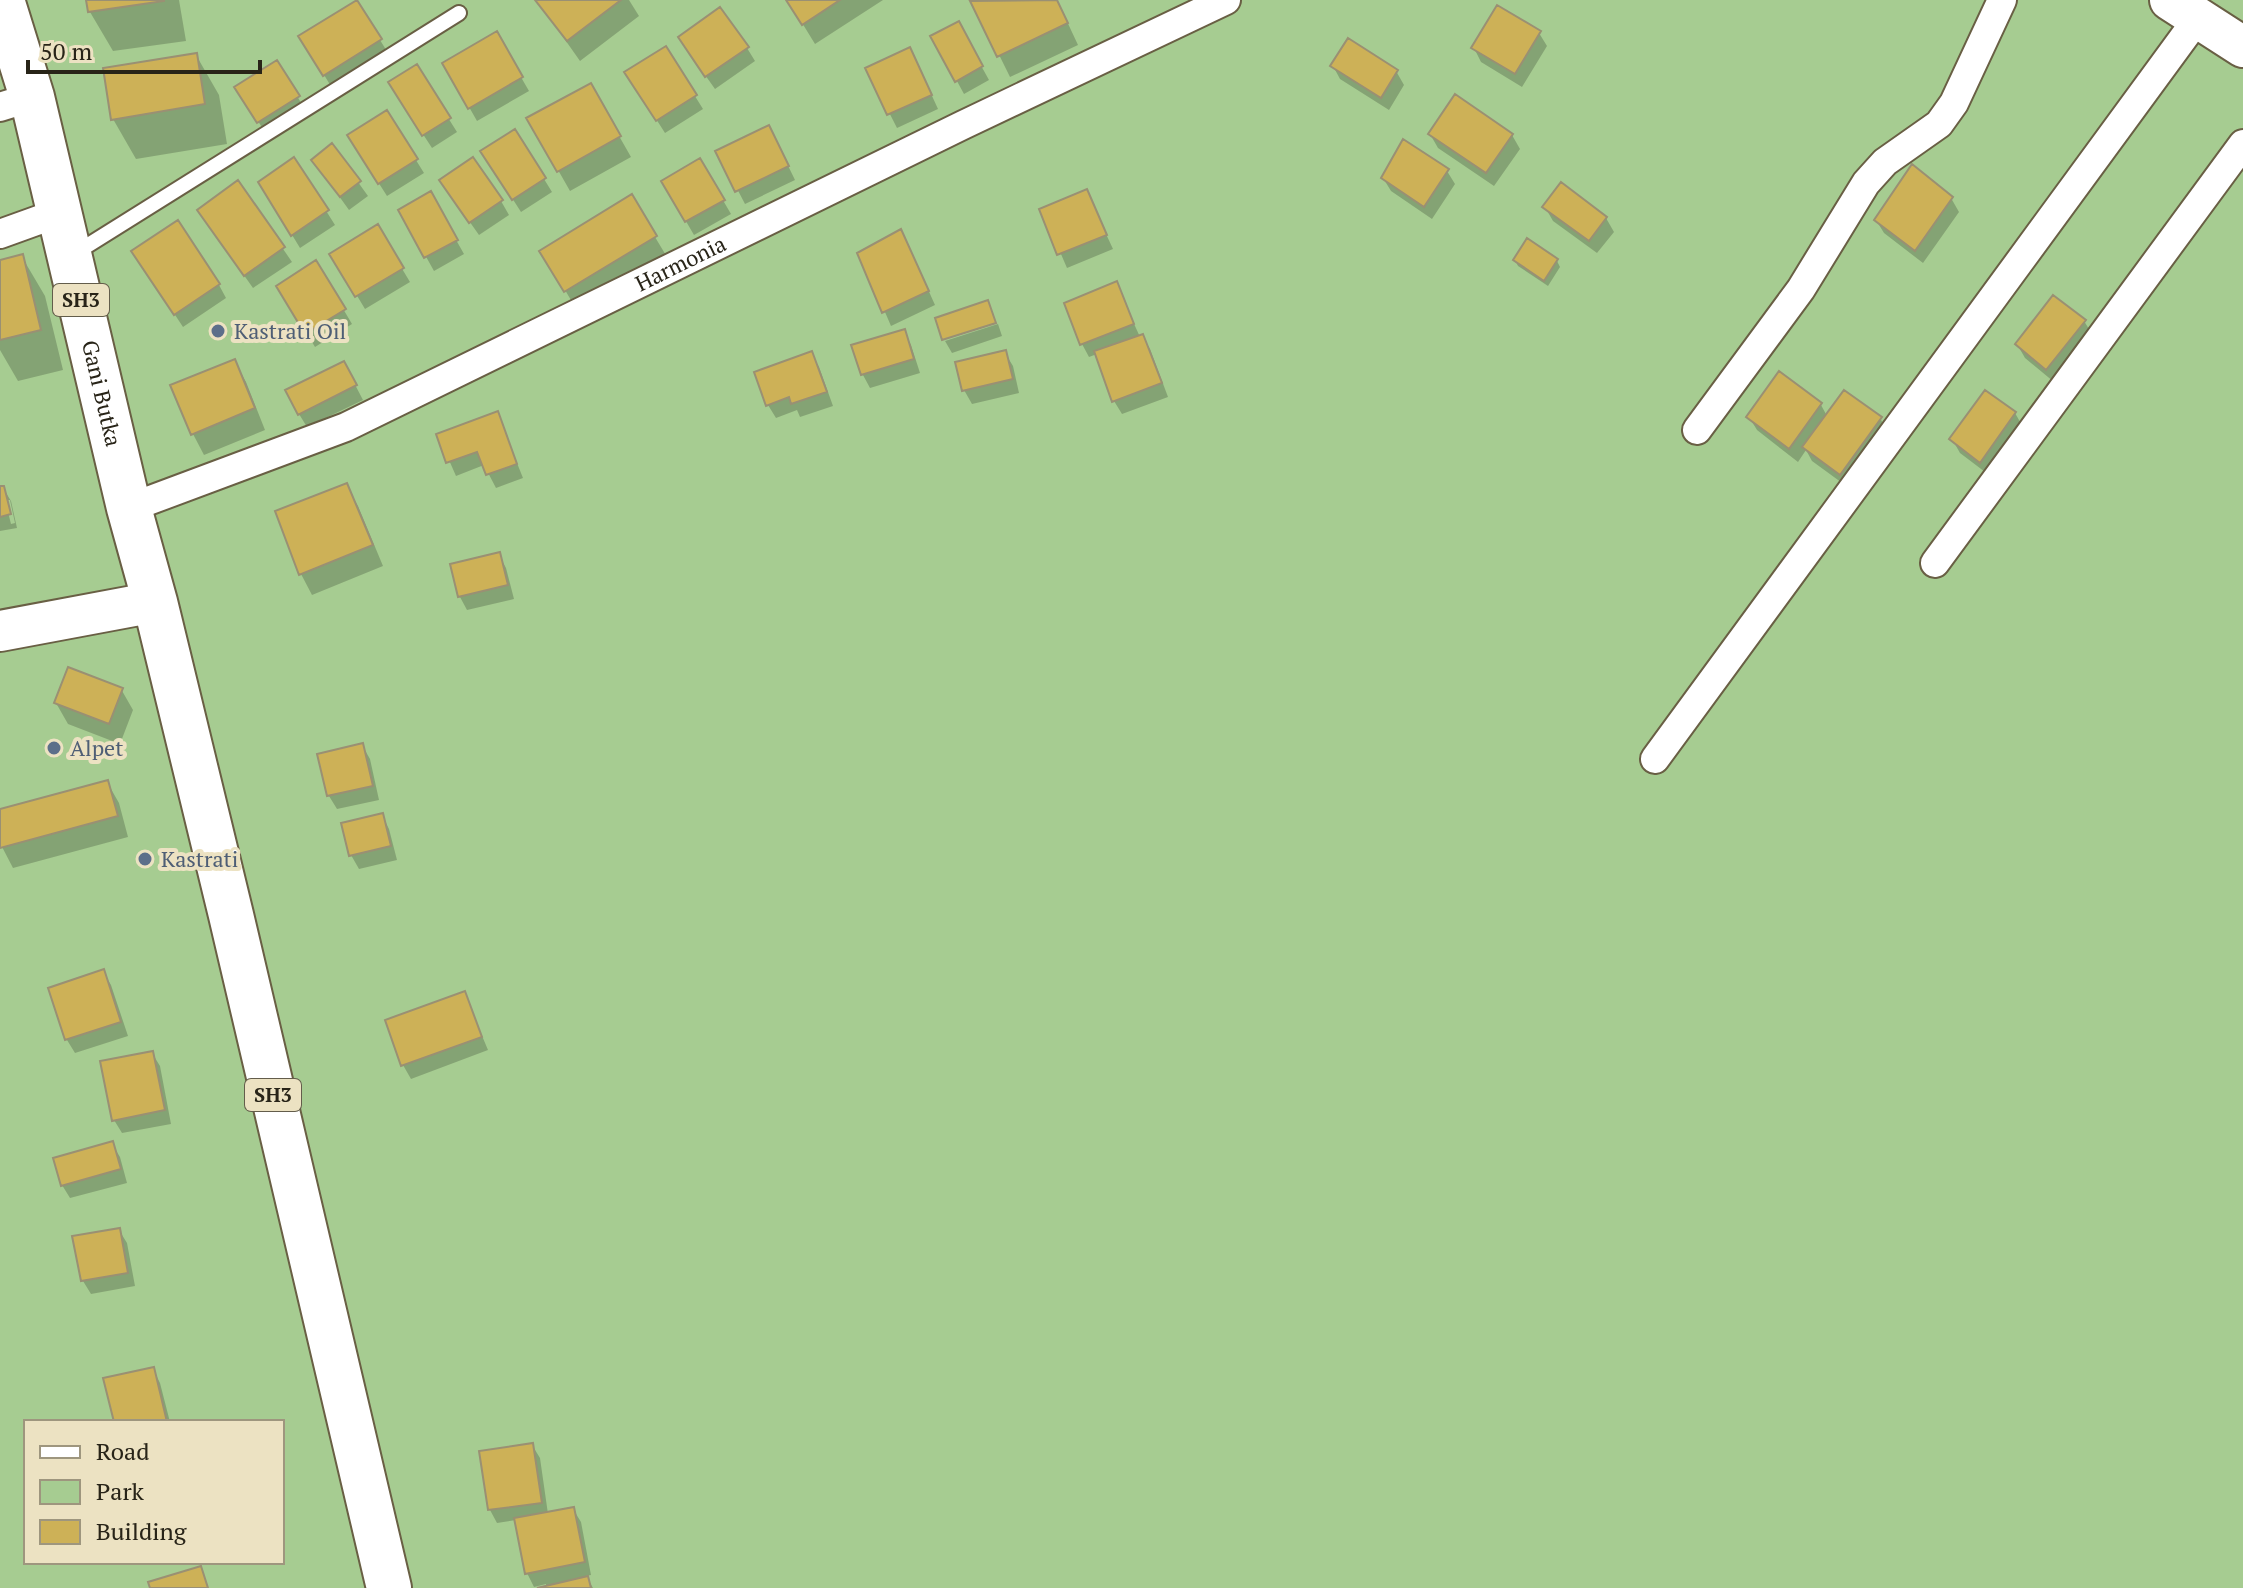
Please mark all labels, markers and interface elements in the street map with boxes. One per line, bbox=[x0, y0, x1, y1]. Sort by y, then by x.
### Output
scale bar bbox=[28, 24, 260, 74]
text: 50 m bbox=[40, 35, 92, 67]
street label: Harmonia bbox=[630, 228, 730, 297]
road number: SH3 bbox=[53, 284, 109, 316]
place label: Kastrati Oil bbox=[234, 316, 346, 345]
marker: Kastrati Oil bbox=[209, 322, 227, 340]
street label: Gani Butka bbox=[76, 337, 129, 449]
place label: Alpet bbox=[70, 733, 123, 762]
marker: Alpet bbox=[45, 739, 63, 757]
place label: Kastrati bbox=[161, 844, 238, 873]
marker: Kastrati bbox=[136, 850, 154, 868]
road number: SH3 bbox=[245, 1079, 301, 1111]
legend bbox=[24, 1420, 284, 1564]
text: Road bbox=[96, 1435, 150, 1467]
text: Park bbox=[96, 1475, 145, 1507]
text: Building bbox=[96, 1515, 187, 1547]

